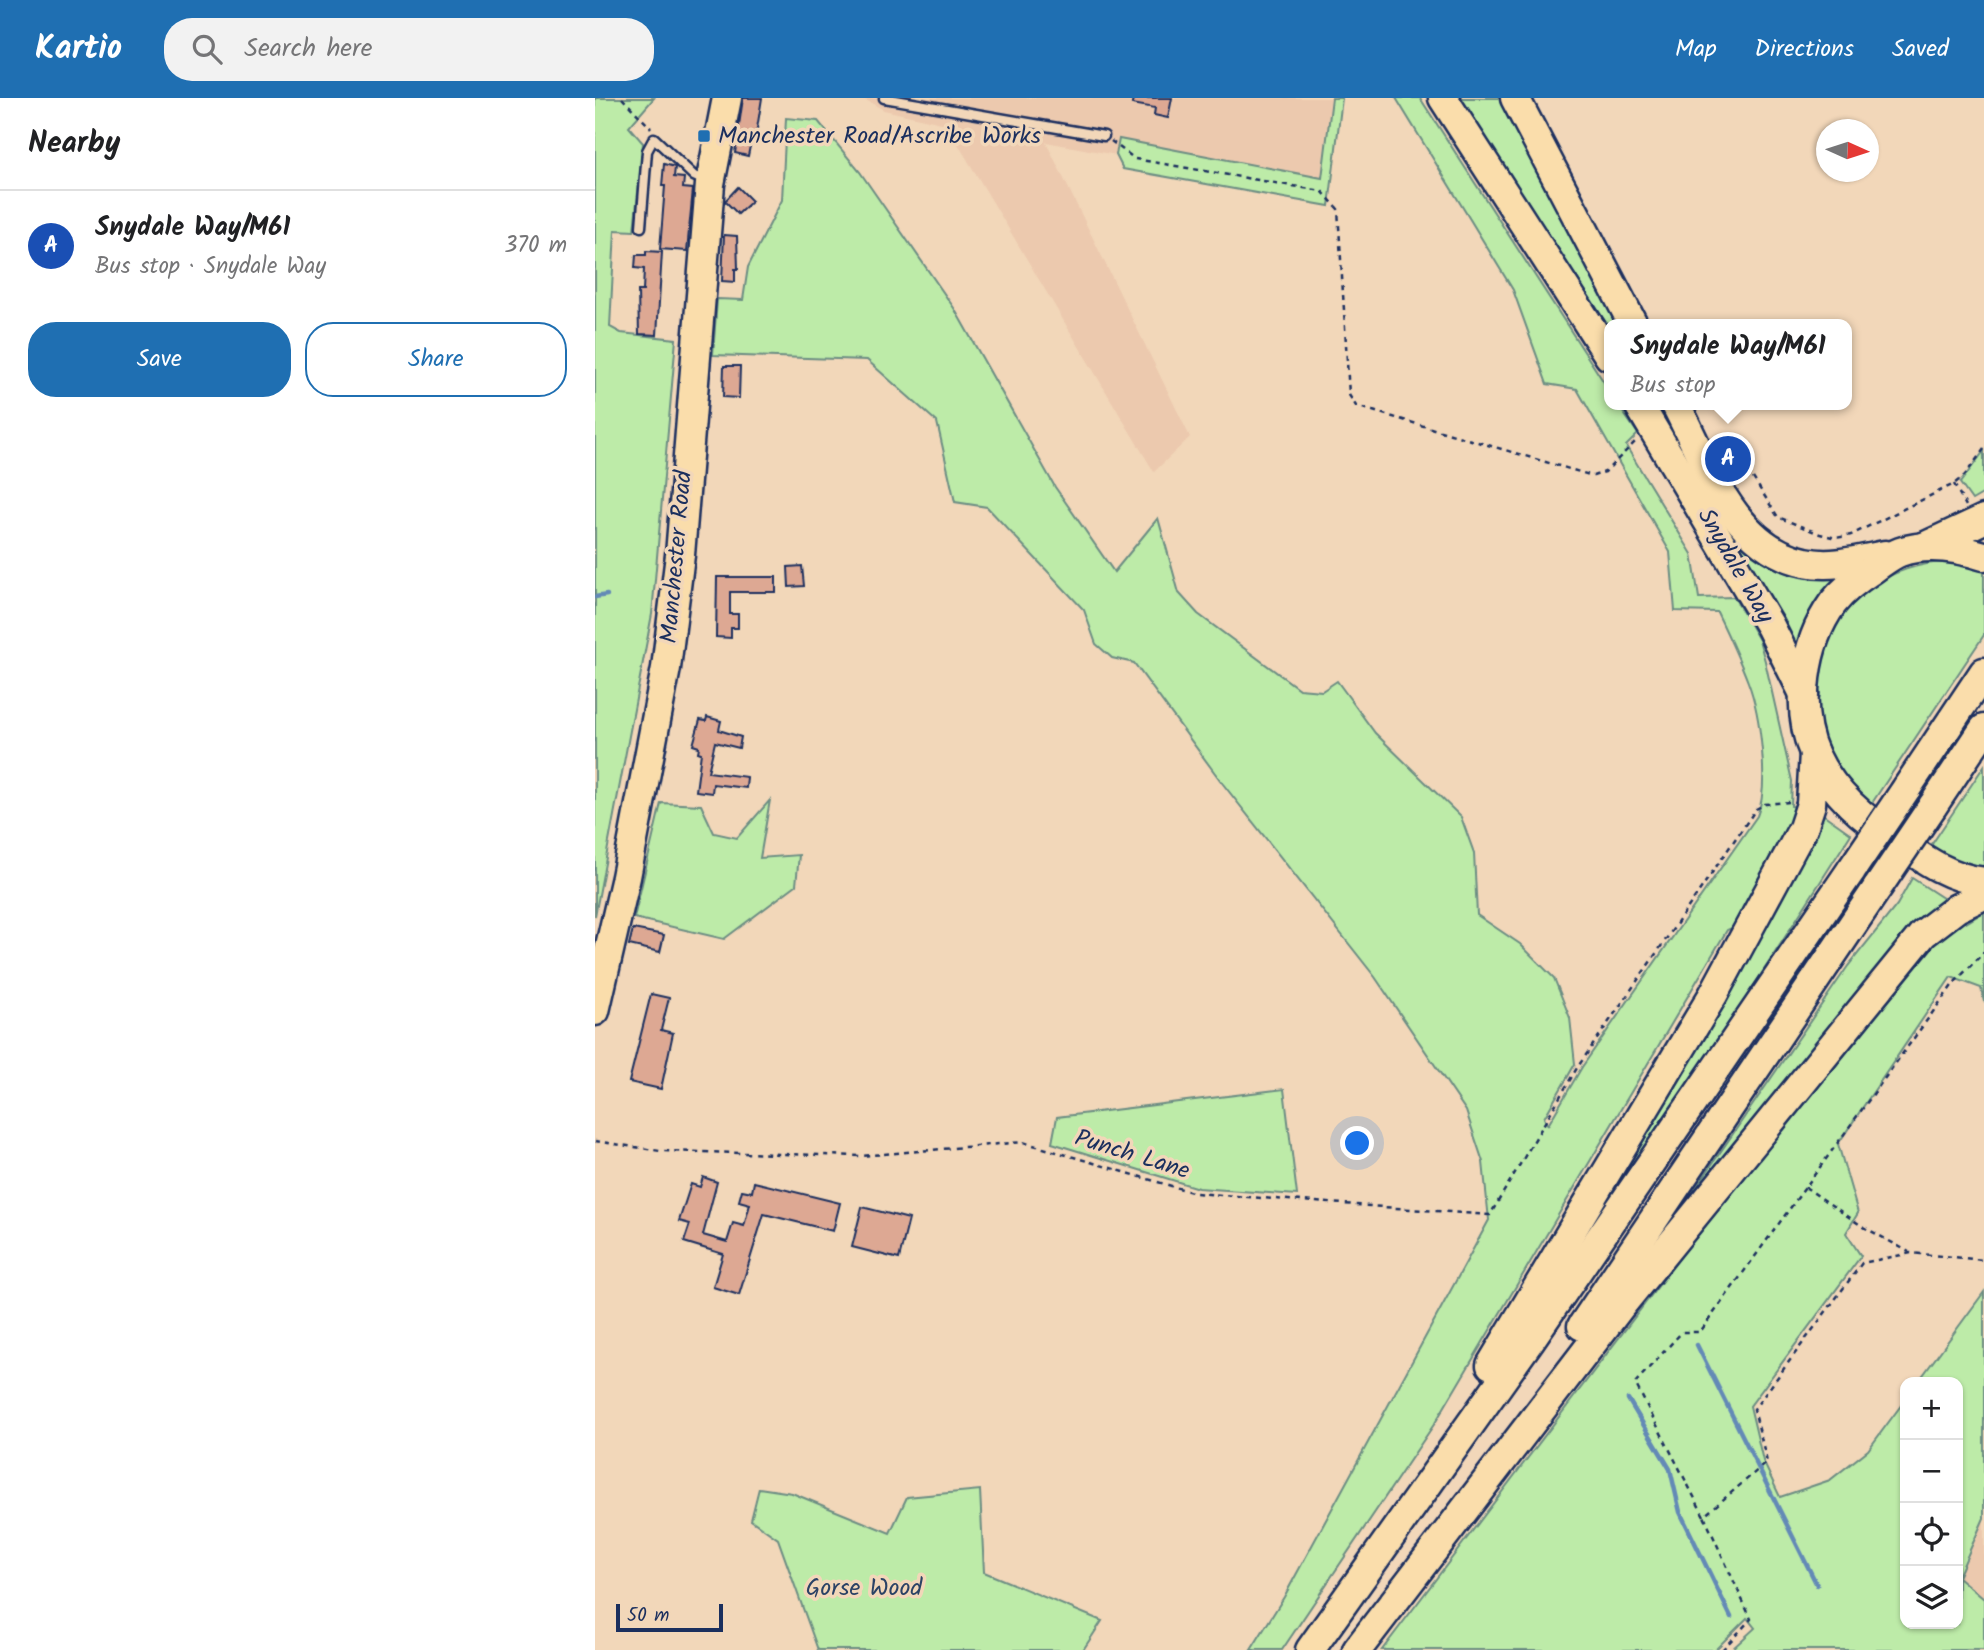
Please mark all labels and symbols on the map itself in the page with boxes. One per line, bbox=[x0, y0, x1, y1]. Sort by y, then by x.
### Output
place label: Manchester Road/Ascribe Works bbox=[718, 117, 1041, 156]
north arrow bbox=[1816, 119, 1879, 182]
marker: Manchester Road/Ascribe Works bbox=[696, 128, 712, 144]
pin: A bbox=[1705, 433, 1751, 485]
street label: Manchester Road bbox=[650, 468, 704, 645]
street label: Snydale Way bbox=[1686, 501, 1784, 632]
street label: Punch Lane bbox=[1070, 1119, 1195, 1191]
your location bbox=[1340, 1126, 1374, 1160]
park label: Gorse Wood bbox=[806, 1569, 923, 1608]
scale bar bbox=[616, 1601, 723, 1633]

